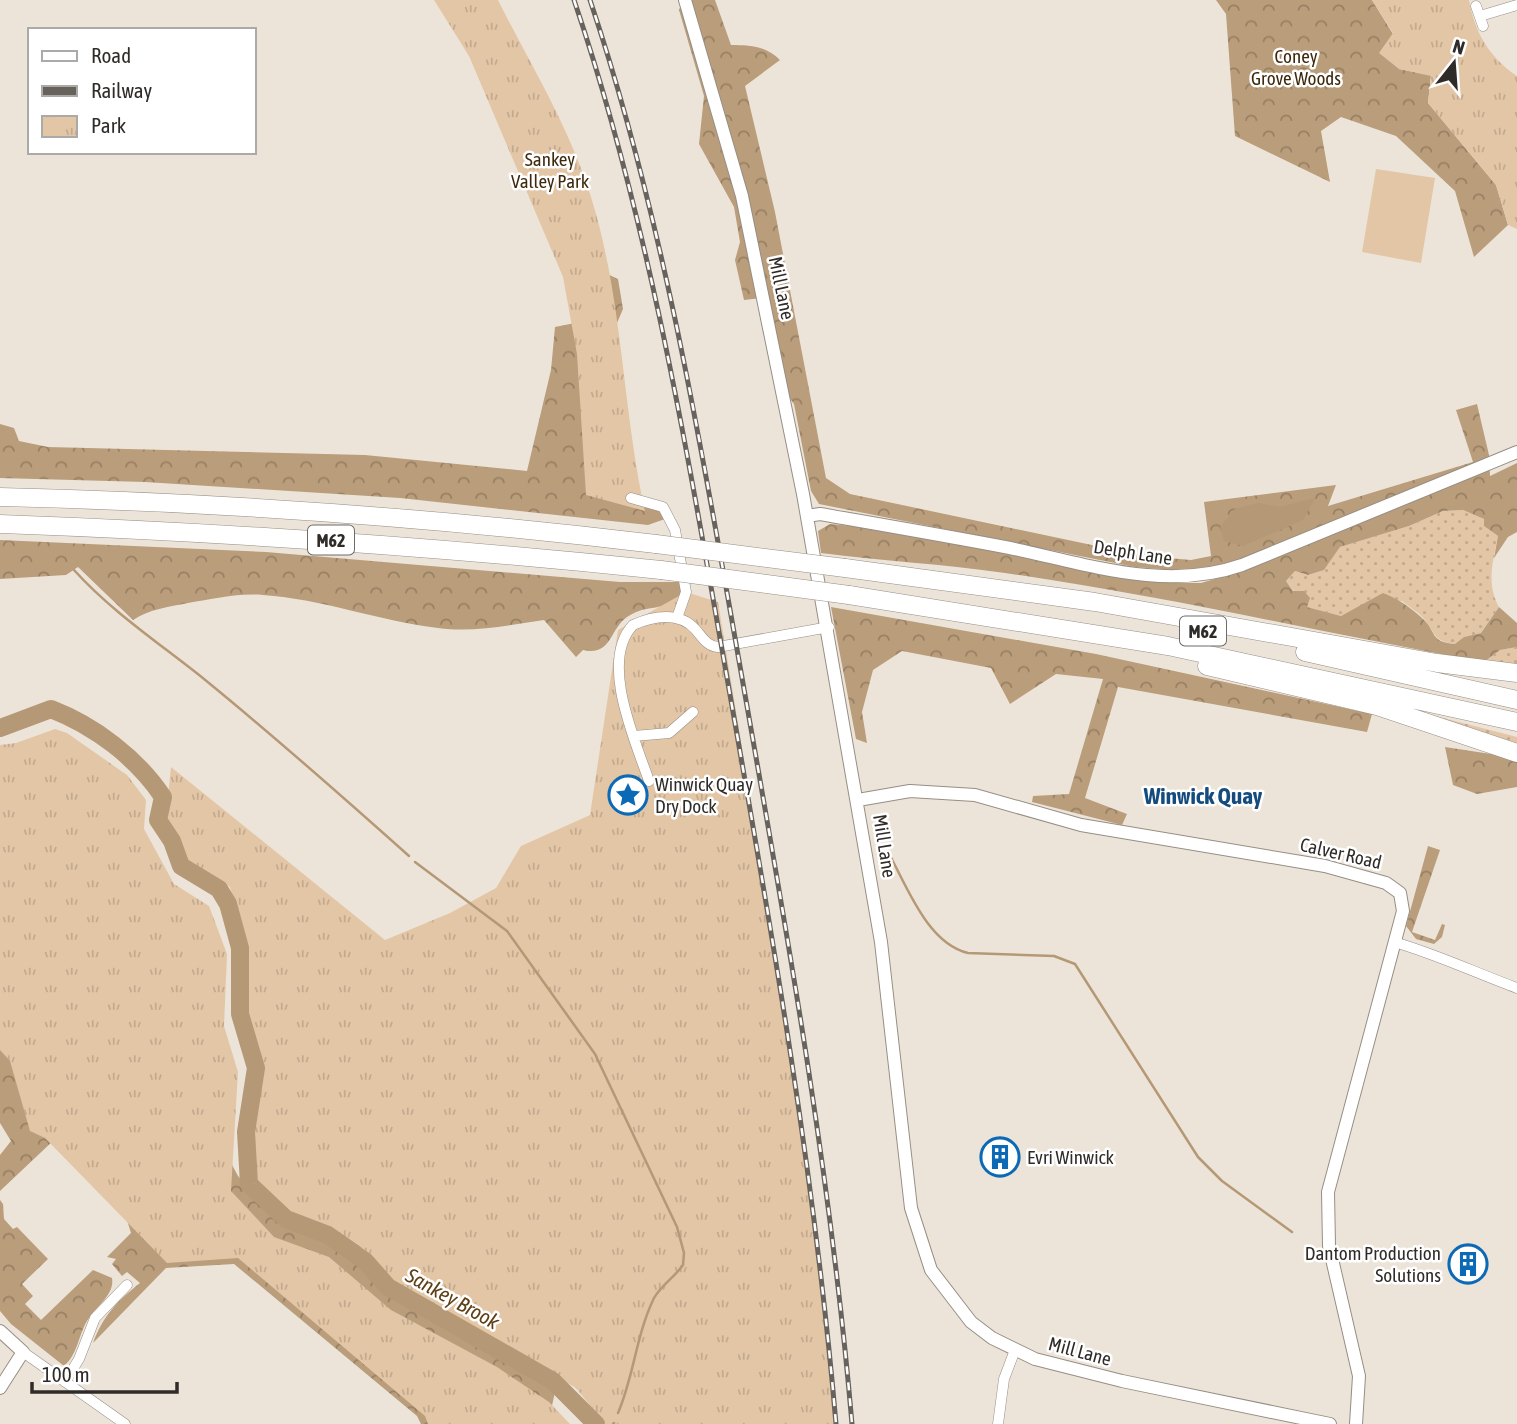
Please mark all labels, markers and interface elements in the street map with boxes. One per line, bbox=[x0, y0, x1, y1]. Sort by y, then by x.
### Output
legend bbox=[28, 28, 256, 154]
north arrow bbox=[1419, 28, 1489, 98]
text: N bbox=[1450, 35, 1468, 59]
text: Road bbox=[91, 43, 131, 67]
park label: Coney Grove Woods bbox=[1251, 45, 1341, 89]
text: Railway bbox=[91, 78, 153, 102]
text: Park bbox=[91, 113, 126, 137]
park label: Sankey Valley Park bbox=[511, 148, 590, 192]
street label: Mill Lane bbox=[765, 255, 799, 321]
road number: M62 bbox=[308, 526, 354, 554]
street label: Delph Lane bbox=[1092, 535, 1174, 569]
road number: M62 bbox=[1180, 616, 1226, 646]
place label: Winwick Quay Dry Dock bbox=[655, 773, 753, 817]
place icon: Winwick Quay Dry Dock bbox=[607, 774, 649, 816]
district label: Winwick Quay bbox=[1143, 783, 1263, 809]
street label: Mill Lane bbox=[869, 813, 901, 879]
street label: Calver Road bbox=[1298, 833, 1384, 873]
building icon: Evri Winwick bbox=[979, 1136, 1021, 1178]
place label: Evri Winwick bbox=[1027, 1146, 1115, 1168]
place label: Dantom Production Solutions bbox=[1305, 1242, 1441, 1286]
building icon: Dantom Production Solutions bbox=[1447, 1243, 1489, 1285]
water label: Sankey Brook bbox=[401, 1262, 504, 1334]
street label: Mill Lane bbox=[1046, 1332, 1114, 1370]
scale bar bbox=[32, 1350, 177, 1394]
text: 100 m bbox=[42, 1362, 90, 1386]

